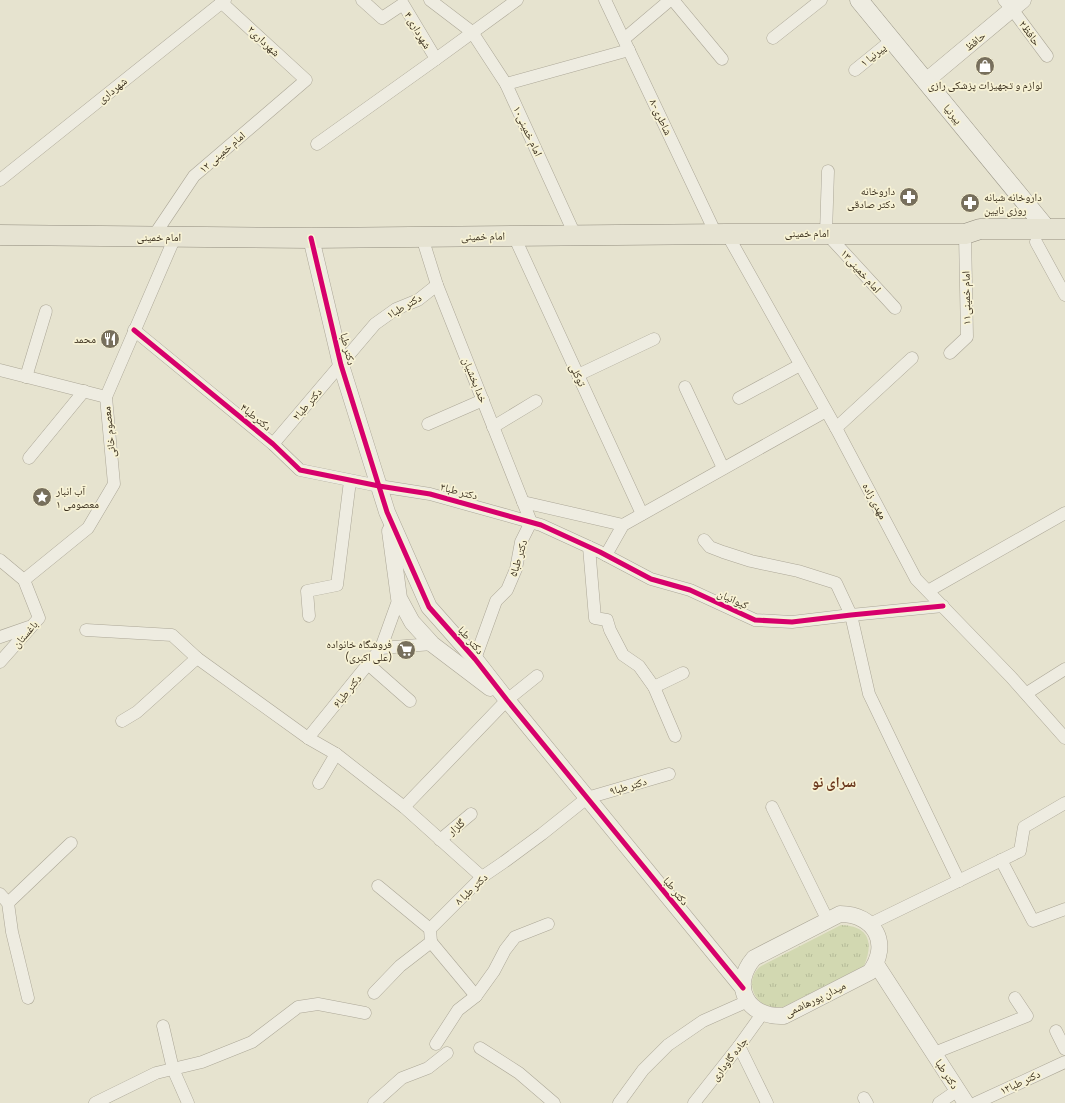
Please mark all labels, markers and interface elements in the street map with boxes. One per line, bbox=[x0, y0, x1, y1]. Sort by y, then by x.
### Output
street label: شهرداری ۴ bbox=[401, 9, 434, 51]
street label: حافظ۲ bbox=[1016, 18, 1043, 48]
street label: شهرداری۲ bbox=[245, 23, 282, 59]
street label: حافظ bbox=[962, 29, 988, 54]
street label: پیرنیا ۱ bbox=[858, 41, 889, 70]
shop icon: لوازم و تجهیزات پزشکی رازی bbox=[974, 55, 996, 77]
street label: شهرداری bbox=[95, 75, 130, 106]
place label: لوازم و تجهیزات پزشکی رازی bbox=[928, 79, 1042, 92]
street label: ۸-شاطری bbox=[647, 97, 675, 137]
street label: پیرنیا bbox=[941, 102, 965, 127]
street label: امام خمینی۱۰ bbox=[510, 104, 545, 158]
street label: امام خمینی ۱۲ bbox=[197, 129, 248, 176]
place label: داروخانه دکتر صادقی bbox=[847, 185, 895, 211]
pharmacy icon: داروخانه دکتر صادقی bbox=[898, 186, 920, 208]
place label: داروخانه شبانه روزی نایین bbox=[984, 191, 1042, 217]
pharmacy icon: داروخانه شبانه روزی نایین bbox=[959, 192, 981, 214]
street label: امام خمینی bbox=[785, 227, 829, 240]
street label: امام خمینی bbox=[461, 230, 505, 243]
street label: امام خمینی bbox=[137, 231, 181, 244]
street label: امام خمینی۱۳ bbox=[838, 247, 884, 296]
street label: امام خمینی۱۱ bbox=[960, 271, 973, 325]
street label: دکتر طبا۱ bbox=[385, 291, 424, 322]
restaurant icon: محمد bbox=[99, 328, 121, 350]
street label: دکتر طبا bbox=[337, 332, 358, 367]
place label: محمد bbox=[74, 333, 96, 346]
street label: خدا بخشیان bbox=[460, 356, 490, 405]
street label: توکلی bbox=[567, 362, 589, 389]
street label: دکتر طبا۲ bbox=[290, 385, 325, 423]
street label: دکترطبا۴ bbox=[238, 401, 274, 434]
street label: معصوم خانی bbox=[100, 406, 119, 458]
street label: دکتر طبا۳ bbox=[439, 480, 479, 503]
street label: مهدی زاده bbox=[860, 481, 890, 522]
place label: آب انبار معصومی ۱ bbox=[55, 485, 99, 511]
place icon: آب انبار معصومی ۱ bbox=[31, 486, 53, 508]
street label: دکتر طبا۵ bbox=[507, 538, 530, 578]
street label: کیوانیان bbox=[715, 587, 751, 612]
street label: باغستان bbox=[10, 618, 41, 651]
street label: دکتر طبا bbox=[455, 624, 487, 657]
place label: فروشگاه خانواده (علی اکبری) bbox=[326, 638, 392, 664]
supermarket icon: فروشگاه خانواده (علی اکبری) bbox=[395, 639, 417, 661]
street label: دکتر طبا۶ bbox=[330, 672, 365, 710]
district label: سرای نو bbox=[812, 773, 856, 791]
street label: دکتر طبا۹ bbox=[608, 775, 649, 798]
street label: گلزار bbox=[444, 816, 468, 839]
street label: دکتر طبا ۸ bbox=[452, 871, 491, 908]
street label: دکتر طبا bbox=[660, 874, 691, 909]
street label: میدان پورهاشمی bbox=[783, 979, 848, 1020]
street label: جاده گاوداری bbox=[708, 1035, 750, 1084]
street label: دکتر طبا bbox=[932, 1057, 961, 1092]
street label: دکتر طبا۱۳ bbox=[998, 1067, 1043, 1097]

